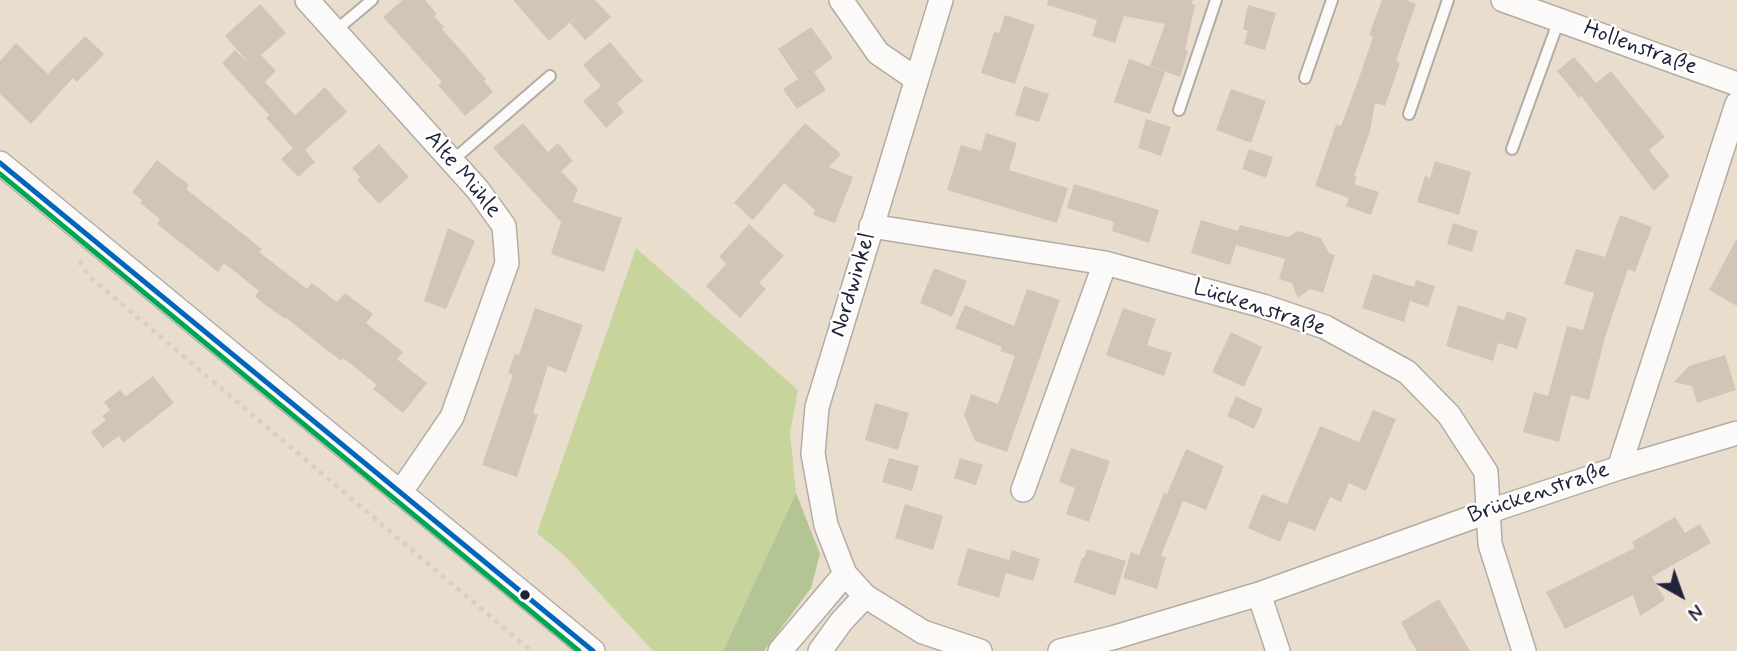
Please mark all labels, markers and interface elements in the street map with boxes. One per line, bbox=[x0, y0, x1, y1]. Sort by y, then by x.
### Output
street label: Hollenstraße bbox=[1579, 16, 1701, 82]
street label: Alte Mühle bbox=[418, 126, 506, 224]
street label: Nordwinkel bbox=[825, 229, 883, 341]
street label: Lückenstraße bbox=[1189, 275, 1329, 343]
street label: Brückenstraße bbox=[1465, 457, 1613, 531]
north arrow bbox=[1646, 560, 1716, 630]
unlabelled marker bbox=[518, 588, 532, 602]
text: N bbox=[1682, 598, 1708, 625]

